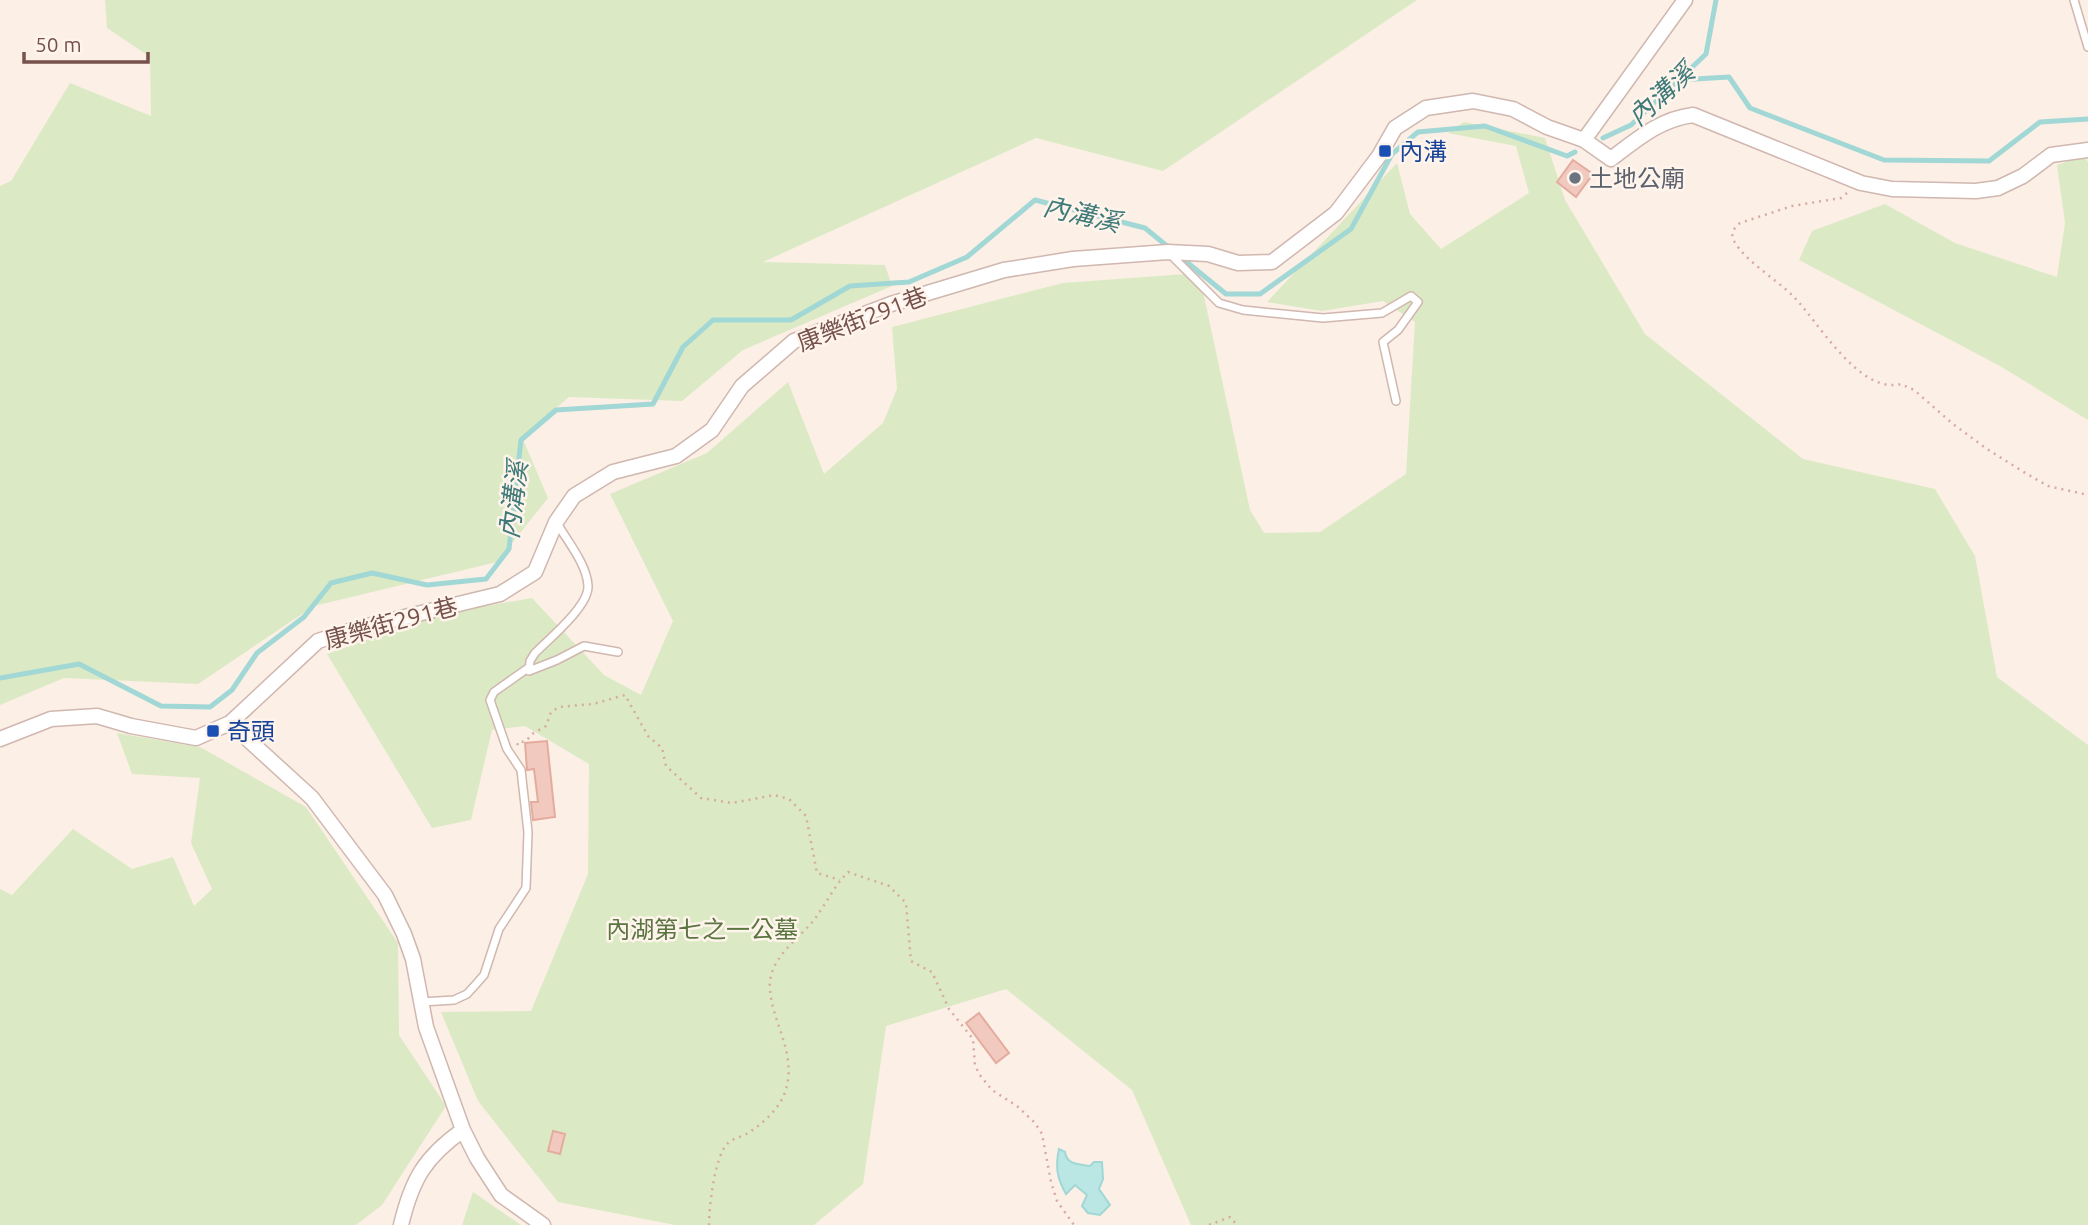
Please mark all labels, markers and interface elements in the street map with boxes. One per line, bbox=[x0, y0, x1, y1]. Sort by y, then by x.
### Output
scale bar bbox=[24, 21, 149, 65]
text: 50 m bbox=[35, 32, 82, 56]
water label: 內溝溪 bbox=[1622, 54, 1703, 131]
place label: 內溝 bbox=[1399, 138, 1447, 165]
marker: 內溝 bbox=[1377, 143, 1393, 159]
place label: 土地公廟 bbox=[1589, 165, 1685, 192]
marker: 土地公廟 bbox=[1567, 170, 1583, 186]
water label: 內溝溪 bbox=[1041, 191, 1127, 238]
street label: 康樂街291巷 bbox=[793, 282, 931, 356]
water label: 內溝溪 bbox=[494, 456, 533, 540]
street label: 康樂街291巷 bbox=[322, 592, 460, 654]
place label: 奇頭 bbox=[227, 718, 275, 745]
marker: 奇頭 bbox=[205, 723, 221, 739]
park label: 內湖第七之一公墓 bbox=[606, 916, 798, 943]

